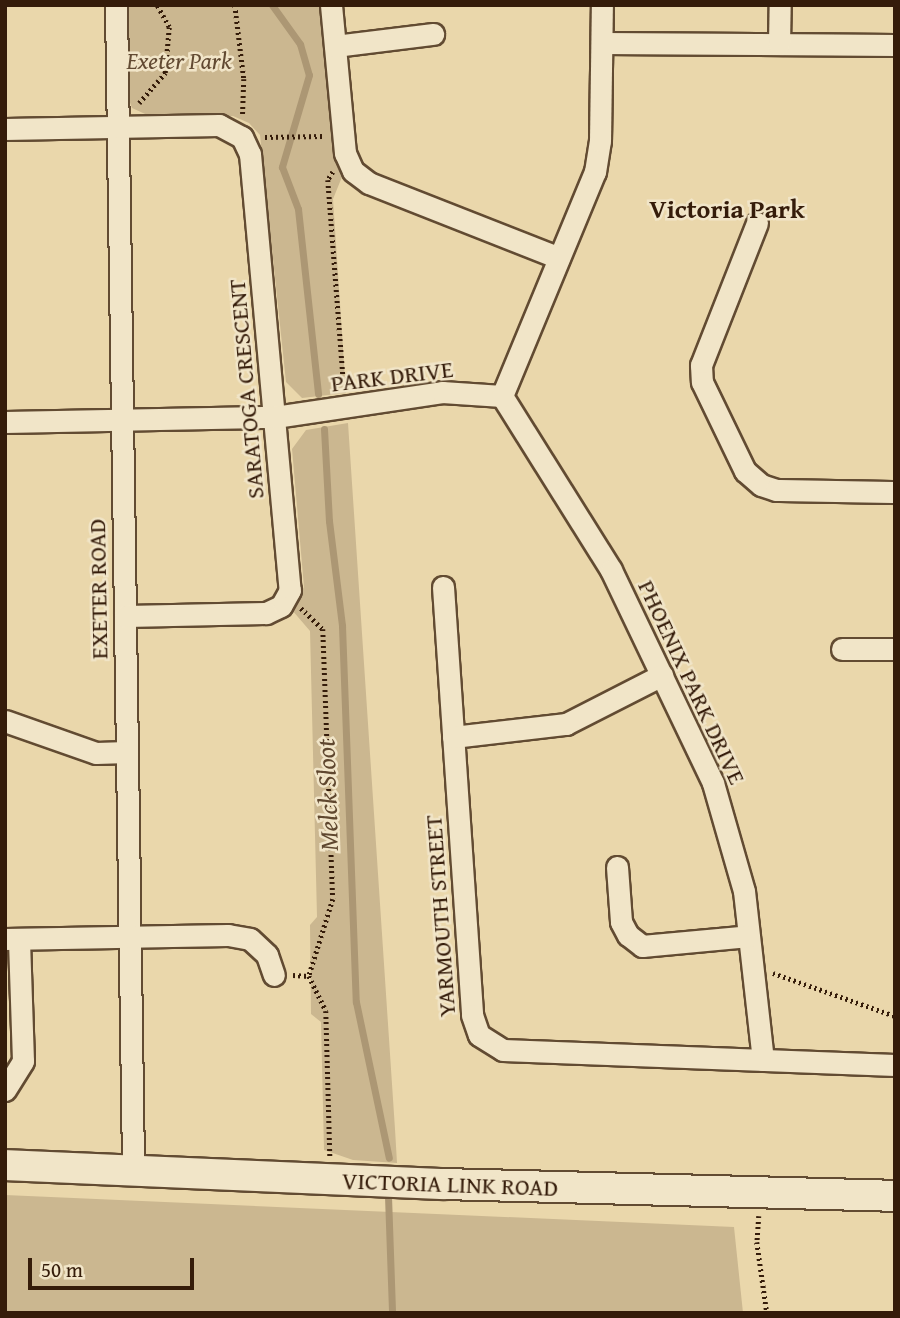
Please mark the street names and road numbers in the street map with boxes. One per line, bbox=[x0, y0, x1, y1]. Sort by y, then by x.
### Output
street label: SARATOGA CRESCENT bbox=[222, 278, 270, 500]
street label: PARK DRIVE bbox=[329, 354, 455, 398]
street label: EXETER ROAD bbox=[82, 518, 114, 660]
street label: PHOENIX PARK DRIVE bbox=[632, 575, 752, 789]
street label: YARMOUTH STREET bbox=[419, 814, 461, 1018]
street label: VICTORIA LINK ROAD bbox=[341, 1166, 559, 1202]

